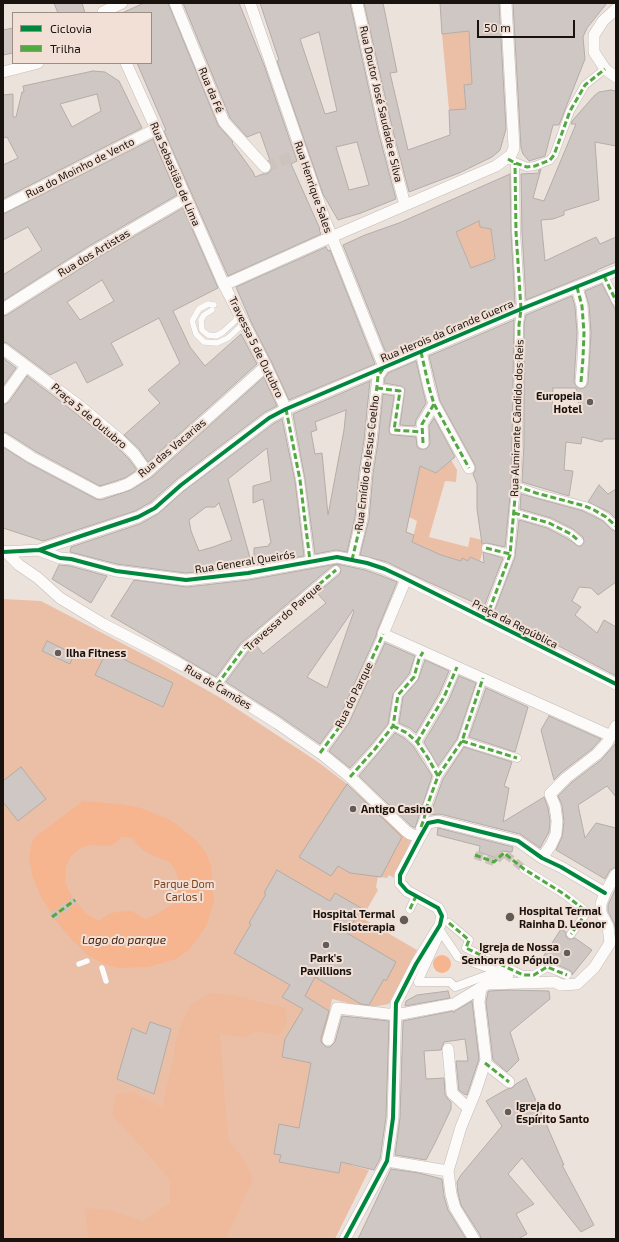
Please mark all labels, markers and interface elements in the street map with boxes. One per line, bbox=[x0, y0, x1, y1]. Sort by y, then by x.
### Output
legend bbox=[12, 12, 152, 64]
scale bar bbox=[479, 12, 577, 38]
text: 50 m bbox=[484, 20, 511, 34]
text: Ciclovia bbox=[50, 21, 92, 35]
street label: Rua Doutor José Saudade e Silva bbox=[357, 24, 405, 184]
text: Trilha bbox=[50, 41, 81, 55]
street label: Rua da Fé bbox=[196, 65, 226, 115]
street label: Rua Sebastião de Lima bbox=[147, 120, 203, 228]
street label: Rua do Moinho de Vento bbox=[23, 135, 137, 201]
street label: Rua Henrique Sales bbox=[291, 139, 335, 235]
street label: Rua dos Artistas bbox=[56, 226, 132, 280]
street label: Travessa 5 de Outubro bbox=[226, 294, 286, 400]
street label: Rua Herois da Grande Guerra bbox=[378, 297, 516, 365]
street label: Rua Almirante Cândido dos Reis bbox=[508, 339, 526, 497]
street label: Praça 5 de Outubro bbox=[48, 381, 130, 451]
place label: Europeia Hotel bbox=[536, 389, 582, 415]
street label: Rua Emídio de Jesus Coelho bbox=[352, 395, 382, 531]
marker: Europeia Hotel bbox=[585, 397, 595, 407]
street label: Rua das Vacarias bbox=[135, 416, 209, 480]
street label: Rua General Queirós bbox=[194, 548, 296, 576]
street label: Travessa do Parque bbox=[242, 580, 324, 654]
street label: Praça da República bbox=[470, 597, 560, 651]
place label: Ilha Fitness bbox=[66, 646, 126, 660]
marker: Ilha Fitness bbox=[53, 648, 63, 658]
street label: Rua do Parque bbox=[332, 660, 376, 730]
street label: Rua de Camões bbox=[182, 662, 254, 712]
place label: Antigo Casino bbox=[361, 802, 432, 816]
marker: Antigo Casino bbox=[348, 804, 358, 814]
park label: Parque Dom Carlos I bbox=[154, 877, 214, 903]
place label: Hospital Termal Rainha D. Leonor bbox=[519, 904, 606, 930]
place label: Hospital Termal Fisioterapia bbox=[313, 907, 395, 933]
marker: Hospital Termal Rainha D. Leonor bbox=[504, 911, 516, 923]
marker: Hospital Termal Fisioterapia bbox=[398, 914, 410, 926]
water label: Lago do parque bbox=[82, 933, 166, 947]
marker: Park's Pavillions bbox=[321, 940, 331, 950]
place label: Igreja de Nossa Senhora do Pópulo bbox=[461, 940, 559, 966]
marker: Igreja de Nossa Senhora do Pópulo bbox=[562, 948, 572, 958]
place label: Park's Pavillions bbox=[300, 951, 352, 977]
place label: Igreja do Espírito Santo bbox=[516, 1099, 589, 1125]
marker: Igreja do Espírito Santo bbox=[503, 1107, 513, 1117]

